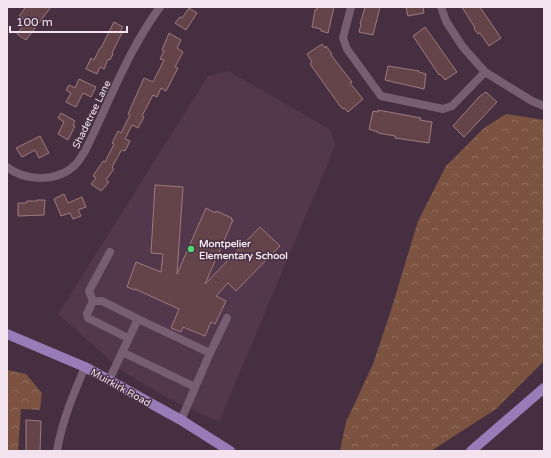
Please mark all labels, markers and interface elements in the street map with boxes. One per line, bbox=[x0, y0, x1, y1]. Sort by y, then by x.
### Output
scale bar bbox=[10, 8, 127, 34]
text: 100 m bbox=[16, 15, 53, 29]
street label: Shadetree Lane bbox=[70, 78, 114, 150]
place label: Montpelier Elementary School bbox=[199, 238, 288, 262]
marker: Montpelier Elementary School bbox=[186, 244, 196, 254]
street label: Muirkirk Road bbox=[88, 366, 153, 409]

